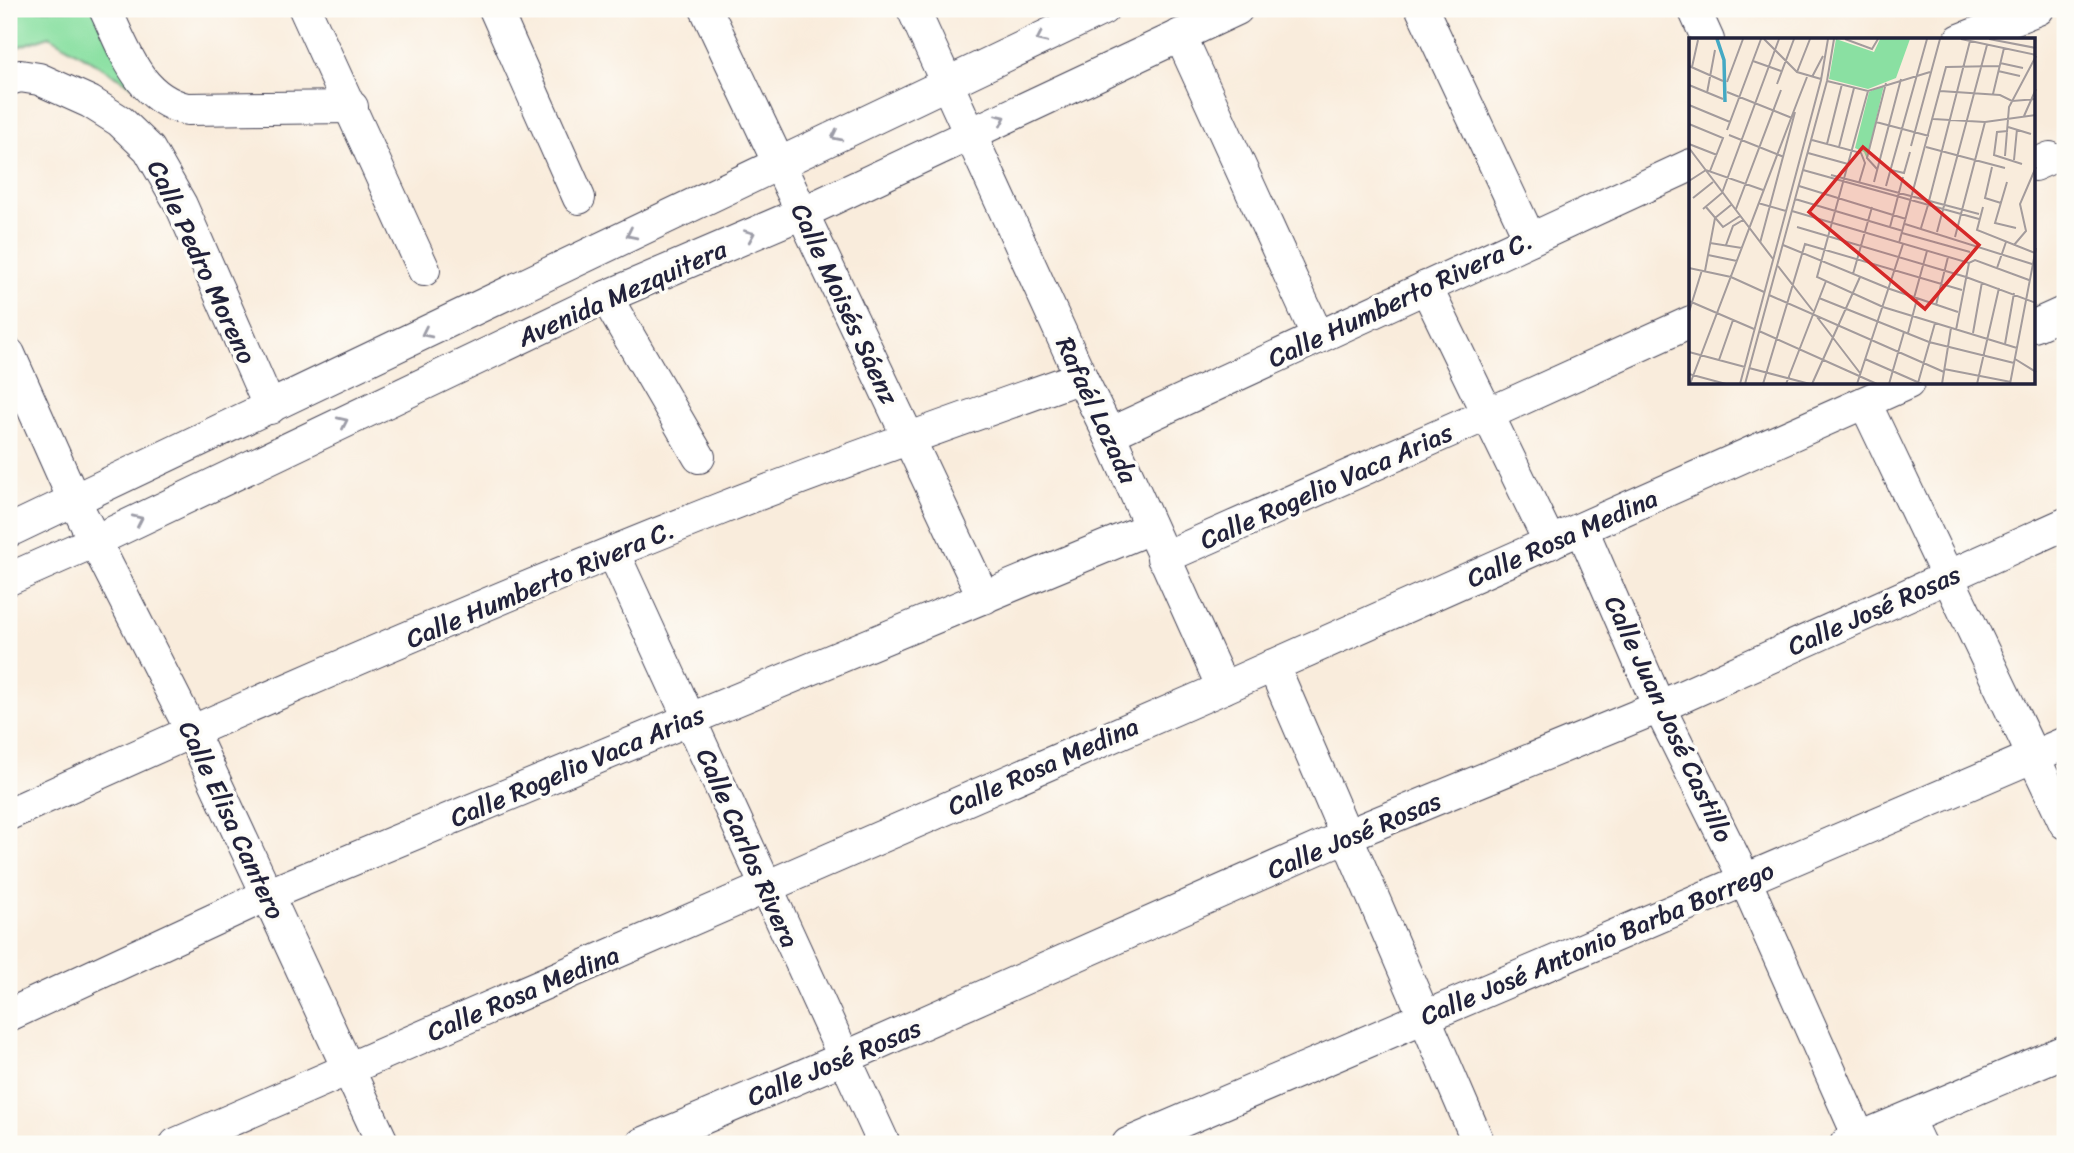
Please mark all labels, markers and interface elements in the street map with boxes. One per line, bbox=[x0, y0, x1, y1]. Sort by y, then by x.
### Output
one-way arrow bbox=[1036, 29, 1048, 43]
inset map bbox=[1689, 38, 2036, 385]
one-way arrow bbox=[994, 113, 1006, 127]
one-way arrow bbox=[831, 127, 843, 141]
street label: Calle Pedro Moreno bbox=[134, 152, 270, 372]
street label: Calle Moisés Sáenz bbox=[778, 195, 912, 413]
street label: Calle Humberto Rivera C. bbox=[1260, 217, 1540, 381]
street label: Avenida Mezquitera bbox=[509, 226, 735, 360]
one-way arrow bbox=[626, 226, 638, 240]
one-way arrow bbox=[743, 229, 755, 243]
one-way arrow bbox=[421, 324, 433, 338]
street label: Rafaél Lozada bbox=[1043, 329, 1152, 492]
street label: Calle Rogelio Vaca Arias bbox=[1192, 409, 1461, 563]
one-way arrow bbox=[336, 417, 348, 431]
street label: Calle Rosa Medina bbox=[1459, 475, 1665, 601]
street label: Calle Humberto Rivera C. bbox=[398, 507, 682, 661]
one-way arrow bbox=[131, 515, 143, 529]
street label: Calle José Rosas bbox=[1780, 551, 1968, 669]
street label: Calle Juan José Castillo bbox=[1591, 588, 1747, 850]
street label: Calle Rogelio Vaca Arias bbox=[442, 691, 713, 840]
street label: Calle Rosa Medina bbox=[940, 703, 1146, 829]
street label: Calle Elisa Cantero bbox=[166, 713, 298, 927]
street label: Calle Carlos Rivera bbox=[683, 741, 813, 955]
street label: Calle José Rosas bbox=[1260, 778, 1449, 892]
street label: Calle José Antonio Barba Borrego bbox=[1413, 847, 1781, 1039]
street label: Calle Rosa Medina bbox=[419, 932, 627, 1054]
street label: Calle José Rosas bbox=[740, 1005, 929, 1119]

